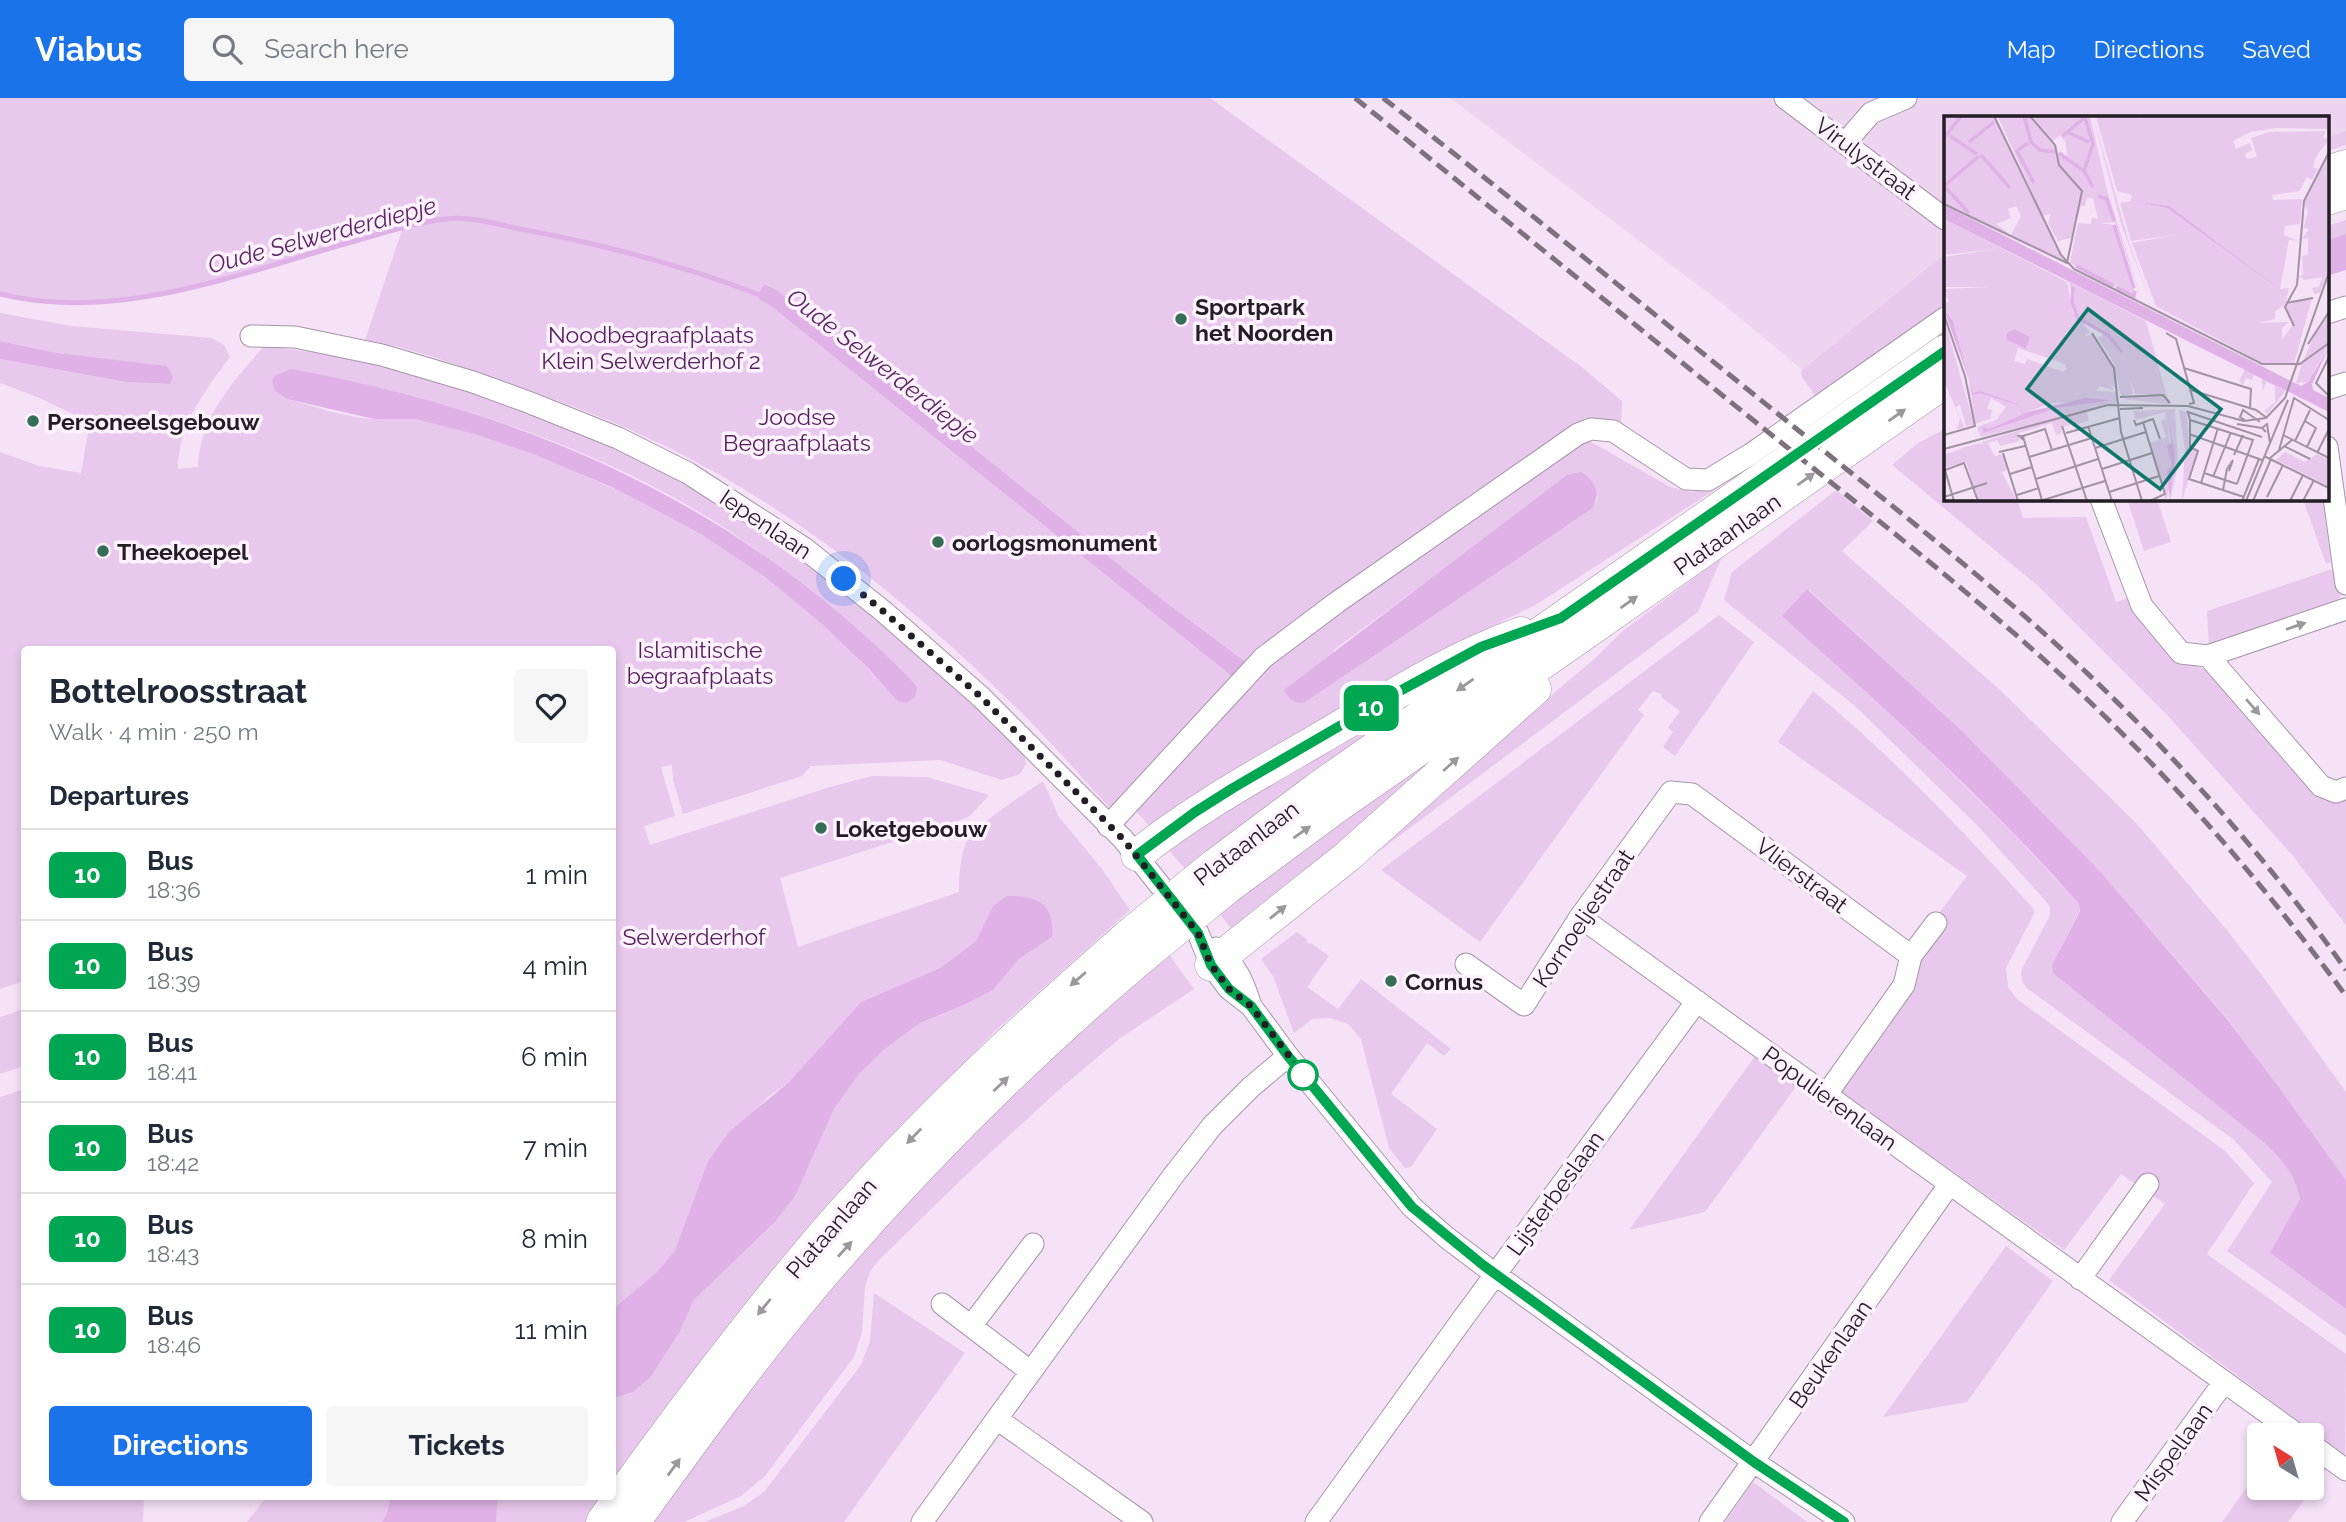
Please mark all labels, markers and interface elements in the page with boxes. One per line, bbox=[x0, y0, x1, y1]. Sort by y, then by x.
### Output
search box bbox=[184, 18, 674, 81]
text: Viabus bbox=[35, 30, 142, 69]
icon: search bbox=[208, 30, 246, 68]
text: Search here bbox=[264, 34, 409, 64]
text: Map bbox=[2007, 35, 2056, 64]
text: Directions bbox=[2094, 35, 2204, 64]
text: Saved bbox=[2242, 35, 2311, 64]
street label: Virulystraat bbox=[1810, 111, 1922, 205]
inset map bbox=[1944, 116, 2328, 500]
water label: Oude Selwerderdiepje bbox=[205, 191, 440, 279]
water label: Oude Selwerderdiepje bbox=[781, 282, 985, 450]
place label: Sportpark het Noorden bbox=[1195, 293, 1333, 346]
marker: Sportpark het Noorden bbox=[1173, 311, 1189, 327]
park label: Noodbegraafplaats Klein Selwerderhof 2 bbox=[541, 321, 761, 374]
park label: Joodse Begraafplaats bbox=[723, 403, 871, 456]
place label: Personeelsgebouw bbox=[47, 408, 260, 435]
one-way arrow bbox=[1887, 409, 1907, 422]
marker: Personeelsgebouw bbox=[25, 413, 41, 429]
one-way arrow bbox=[1797, 472, 1815, 486]
street label: Iepenlaan bbox=[715, 483, 817, 565]
street label: Plataanlaan bbox=[1668, 487, 1786, 581]
place label: oorlogsmonument bbox=[952, 529, 1157, 556]
marker: oorlogsmonument bbox=[930, 534, 946, 550]
place label: Theekoepel bbox=[117, 538, 249, 565]
marker: Theekoepel bbox=[95, 543, 111, 559]
your location bbox=[826, 561, 861, 596]
one-way arrow bbox=[1620, 595, 1638, 609]
one-way arrow bbox=[2285, 620, 2306, 631]
park label: Islamitische begraafplaats bbox=[627, 636, 773, 689]
button: heart bbox=[514, 669, 588, 743]
text: Bottelroosstraat bbox=[49, 672, 307, 711]
one-way arrow bbox=[1456, 678, 1474, 692]
line badge: 10 bbox=[1340, 685, 1402, 731]
text: 10 bbox=[1358, 693, 1384, 722]
one-way arrow bbox=[2245, 699, 2260, 716]
text: Walk · 4 min · 250 m bbox=[49, 718, 259, 745]
one-way arrow bbox=[1442, 757, 1459, 773]
text: Departures bbox=[49, 781, 189, 811]
street label: Plataanlaan bbox=[1188, 795, 1304, 891]
place label: Loketgebouw bbox=[835, 815, 988, 842]
marker: Loketgebouw bbox=[813, 820, 829, 836]
one-way arrow bbox=[1293, 825, 1311, 839]
street label: Vlierstraat bbox=[1751, 832, 1853, 918]
street label: Kornoeljestraat bbox=[1527, 844, 1639, 992]
text: Bus bbox=[147, 846, 194, 876]
text: 10 bbox=[74, 860, 101, 889]
text: 1 min bbox=[526, 860, 588, 890]
text: 18:36 bbox=[147, 876, 201, 903]
one-way arrow bbox=[1269, 905, 1287, 920]
park label: Selwerderhof bbox=[622, 923, 767, 950]
text: Bus bbox=[147, 937, 194, 967]
text: 10 bbox=[74, 951, 101, 980]
text: 4 min bbox=[522, 951, 588, 981]
text: 18:39 bbox=[147, 967, 201, 994]
place label: Cornus bbox=[1405, 968, 1483, 995]
one-way arrow bbox=[1070, 971, 1087, 986]
marker: Cornus bbox=[1383, 973, 1399, 989]
text: Bus bbox=[147, 1028, 194, 1058]
street label: Populierenlaan bbox=[1757, 1040, 1903, 1156]
text: 10 bbox=[74, 1042, 101, 1071]
text: 6 min bbox=[521, 1042, 588, 1072]
text: 18:41 bbox=[147, 1058, 197, 1085]
unlabelled marker bbox=[1288, 1060, 1318, 1090]
one-way arrow bbox=[992, 1077, 1009, 1093]
text: Bus bbox=[147, 1119, 194, 1149]
street label: Lijsterbeslaan bbox=[1501, 1125, 1609, 1261]
one-way arrow bbox=[907, 1127, 923, 1144]
text: 10 bbox=[74, 1133, 101, 1162]
text: 7 min bbox=[523, 1133, 588, 1163]
text: 18:42 bbox=[147, 1149, 199, 1176]
street label: Plataanlaan bbox=[780, 1172, 882, 1284]
text: Bus bbox=[147, 1210, 194, 1240]
text: 10 bbox=[74, 1224, 101, 1253]
text: 8 min bbox=[521, 1224, 588, 1254]
text: 18:43 bbox=[147, 1240, 200, 1267]
one-way arrow bbox=[837, 1241, 852, 1258]
street label: Beukenlaan bbox=[1783, 1295, 1877, 1413]
one-way arrow bbox=[757, 1298, 772, 1315]
text: Bus bbox=[147, 1301, 194, 1331]
text: 10 bbox=[74, 1315, 101, 1344]
text: 11 min bbox=[514, 1315, 588, 1345]
text: 18:46 bbox=[147, 1331, 201, 1358]
street label: Mispellaan bbox=[2128, 1398, 2218, 1506]
button: Directions bbox=[49, 1406, 312, 1486]
button: Tickets bbox=[326, 1406, 588, 1486]
north arrow bbox=[2247, 1423, 2324, 1500]
map controls bbox=[2247, 1423, 2324, 1500]
one-way arrow bbox=[667, 1458, 681, 1476]

